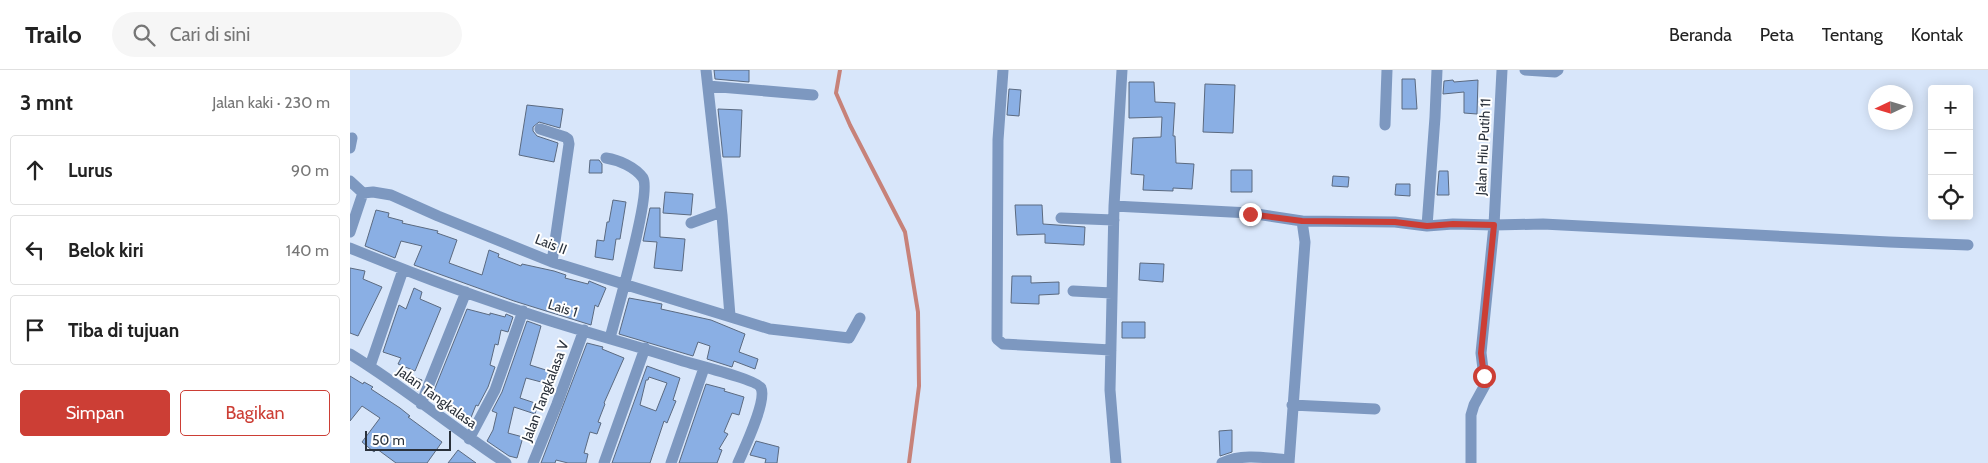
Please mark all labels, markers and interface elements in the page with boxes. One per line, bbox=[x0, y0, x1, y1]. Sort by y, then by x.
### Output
search box bbox=[112, 12, 462, 57]
text: Trailo bbox=[25, 20, 82, 49]
icon: search bbox=[130, 21, 158, 49]
text: Cari di sini bbox=[170, 23, 250, 46]
text: Beranda bbox=[1669, 24, 1732, 46]
text: Peta bbox=[1760, 24, 1794, 46]
text: Tentang bbox=[1822, 24, 1883, 46]
text: Kontak bbox=[1911, 24, 1963, 46]
north arrow bbox=[1868, 85, 1913, 130]
map controls bbox=[1928, 85, 1973, 220]
button: + bbox=[1928, 85, 1973, 130]
text: 3 mnt bbox=[20, 90, 73, 115]
text: Jalan kaki · 230 m bbox=[212, 93, 330, 112]
street label: Jalan Hiu Putih 11 bbox=[1471, 98, 1495, 197]
button: − bbox=[1928, 130, 1973, 175]
icon: ahead bbox=[21, 156, 49, 184]
text: Lurus bbox=[68, 159, 113, 182]
text: 90 m bbox=[291, 161, 329, 180]
button: locate bbox=[1928, 175, 1973, 220]
route end bbox=[1239, 203, 1262, 226]
street label: Lais II bbox=[532, 230, 570, 258]
icon: left bbox=[21, 236, 49, 264]
text: Belok kiri bbox=[68, 239, 144, 262]
text: 140 m bbox=[286, 241, 329, 260]
street label: Lais 1 bbox=[546, 295, 580, 321]
icon: arrive bbox=[21, 316, 49, 344]
text: Tiba di tujuan bbox=[68, 319, 179, 342]
street label: Jalan Tangkalasa V bbox=[517, 338, 573, 445]
street label: Jalan Tangkalasa bbox=[393, 361, 481, 432]
route start bbox=[1473, 365, 1496, 388]
button: Simpan bbox=[20, 390, 170, 436]
button: Bagikan bbox=[180, 390, 330, 436]
scale bar bbox=[365, 428, 451, 451]
text: 50 m bbox=[372, 431, 405, 449]

